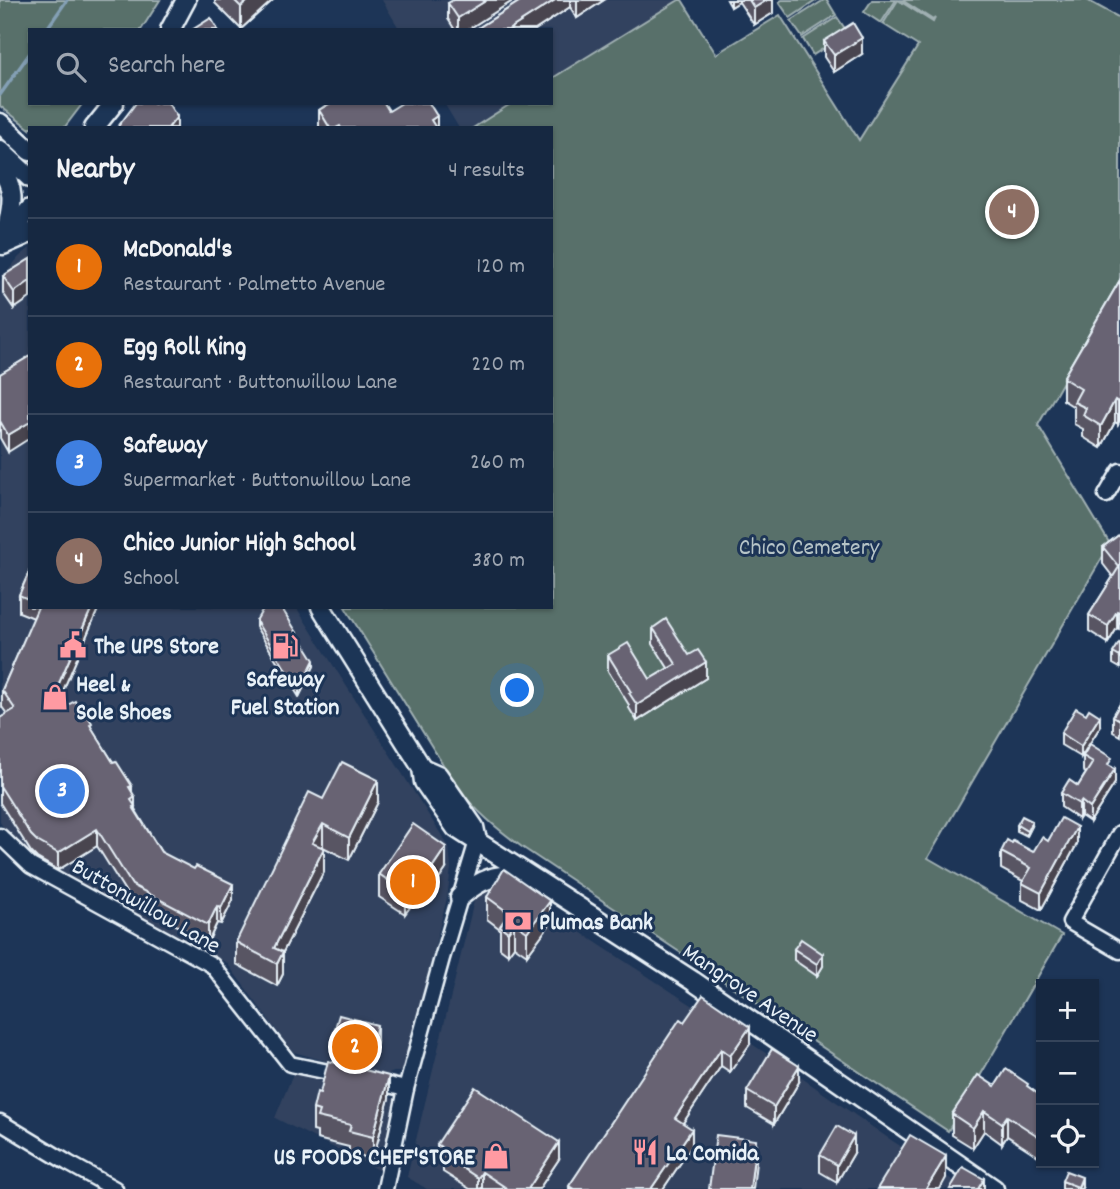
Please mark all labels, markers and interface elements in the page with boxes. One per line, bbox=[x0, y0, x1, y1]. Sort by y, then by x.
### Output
search box bbox=[28, 28, 553, 105]
icon: search bbox=[52, 48, 90, 86]
text: Search here bbox=[108, 48, 226, 85]
text: Nearby bbox=[56, 150, 134, 193]
text: 4 results bbox=[448, 155, 525, 188]
pin: 4 bbox=[989, 186, 1035, 238]
text: McDonald's bbox=[123, 232, 232, 269]
text: 1 bbox=[76, 251, 82, 284]
text: 120 m bbox=[476, 251, 525, 284]
text: Restaurant · Palmetto Avenue bbox=[123, 269, 385, 302]
text: Egg Roll King bbox=[123, 330, 246, 367]
text: 2 bbox=[74, 349, 84, 382]
text: 220 m bbox=[471, 349, 525, 382]
text: Restaurant · Buttonwillow Lane bbox=[123, 367, 397, 400]
text: Safeway bbox=[123, 428, 207, 465]
text: 3 bbox=[74, 447, 84, 480]
text: 260 m bbox=[470, 447, 525, 480]
text: Supermarket · Buttonwillow Lane bbox=[123, 465, 411, 498]
text: Chico Junior High School bbox=[123, 526, 356, 563]
park label: Chico Cemetery bbox=[739, 532, 881, 566]
text: 4 bbox=[74, 545, 84, 578]
text: 380 m bbox=[472, 545, 525, 578]
text: School bbox=[123, 563, 179, 596]
public building icon: The UPS Store bbox=[58, 630, 88, 660]
place label: The UPS Store bbox=[94, 631, 219, 665]
fuel station icon: Safeway Fuel Station bbox=[270, 631, 300, 661]
place label: Safeway Fuel Station bbox=[231, 664, 339, 726]
place label: Heel & Sole Shoes bbox=[76, 669, 172, 731]
your location bbox=[500, 673, 534, 707]
shop icon: Heel & Sole Shoes bbox=[40, 682, 70, 712]
pin: 3 bbox=[39, 765, 85, 817]
street label: Buttonwillow Lane bbox=[65, 851, 226, 964]
pin: 1 bbox=[390, 856, 436, 908]
bank icon: Plumas Bank bbox=[503, 906, 533, 936]
place label: Plumas Bank bbox=[539, 907, 653, 941]
street label: Mangrove Avenue bbox=[674, 936, 824, 1053]
map controls bbox=[1036, 979, 1099, 1168]
button: + bbox=[1036, 979, 1099, 1042]
pin: 2 bbox=[332, 1021, 378, 1073]
button: − bbox=[1036, 1042, 1099, 1105]
button: locate bbox=[1036, 1105, 1099, 1168]
restaurant icon: La Comida bbox=[630, 1137, 660, 1167]
place label: La Comida bbox=[666, 1138, 759, 1172]
shop icon: US FOODS CHEF'STORE bbox=[481, 1141, 511, 1171]
place label: US FOODS CHEF'STORE bbox=[274, 1142, 476, 1176]

